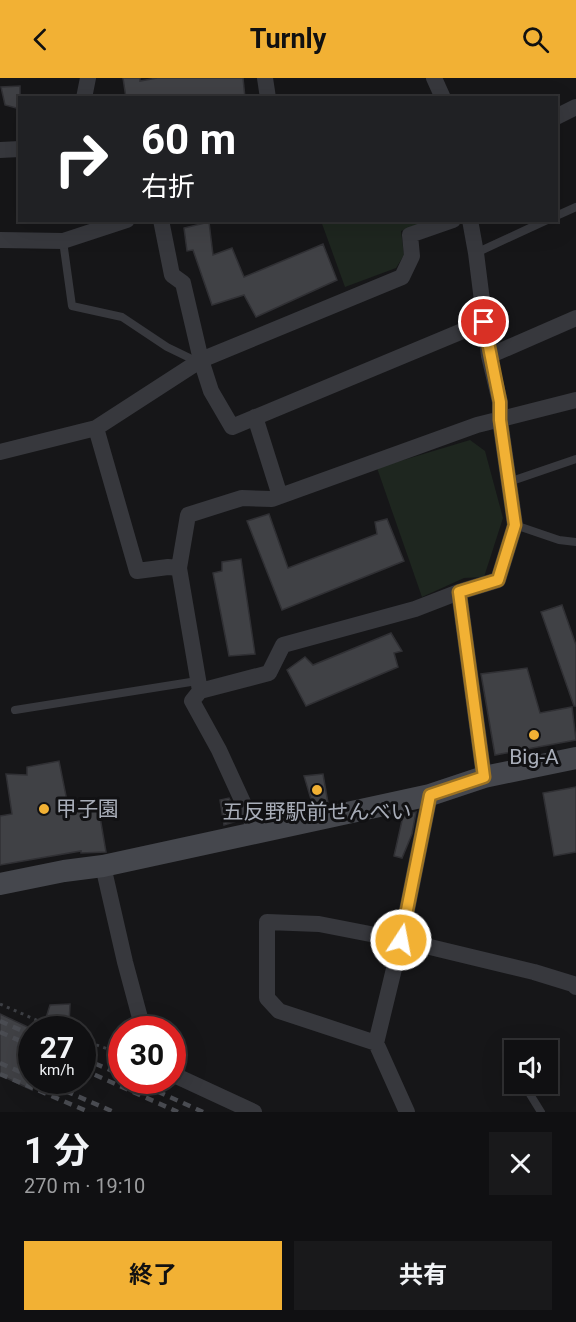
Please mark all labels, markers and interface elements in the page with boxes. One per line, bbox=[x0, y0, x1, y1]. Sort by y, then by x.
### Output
icon: back bbox=[24, 23, 57, 56]
text: Turnly bbox=[250, 23, 326, 55]
icon: search bbox=[519, 23, 552, 56]
text: 60 m bbox=[141, 115, 236, 164]
icon: right bbox=[42, 120, 120, 198]
text: 右折 bbox=[141, 171, 195, 203]
pin bbox=[458, 296, 509, 347]
icon: arrive bbox=[467, 305, 500, 338]
marker: Big-A bbox=[527, 728, 541, 742]
place label: Big-A bbox=[509, 745, 559, 769]
marker: 五反野駅前せんべい bbox=[310, 783, 324, 797]
place label: 甲子園 bbox=[56, 797, 119, 821]
place label: 五反野駅前せんべい bbox=[223, 800, 412, 824]
marker: 甲子園 bbox=[37, 802, 51, 816]
position arrow bbox=[369, 908, 433, 972]
speed limit sign: 30 bbox=[108, 1016, 186, 1094]
text: 27 bbox=[40, 1030, 74, 1065]
map controls bbox=[504, 1040, 558, 1094]
button: sound bbox=[504, 1040, 558, 1094]
text: km/h bbox=[39, 1061, 75, 1079]
text: 1 分 bbox=[24, 1130, 90, 1172]
button: close bbox=[489, 1132, 552, 1195]
text: 270 m · 19:10 bbox=[24, 1174, 145, 1198]
button: 終了 bbox=[24, 1241, 282, 1310]
button: 共有 bbox=[294, 1241, 552, 1310]

